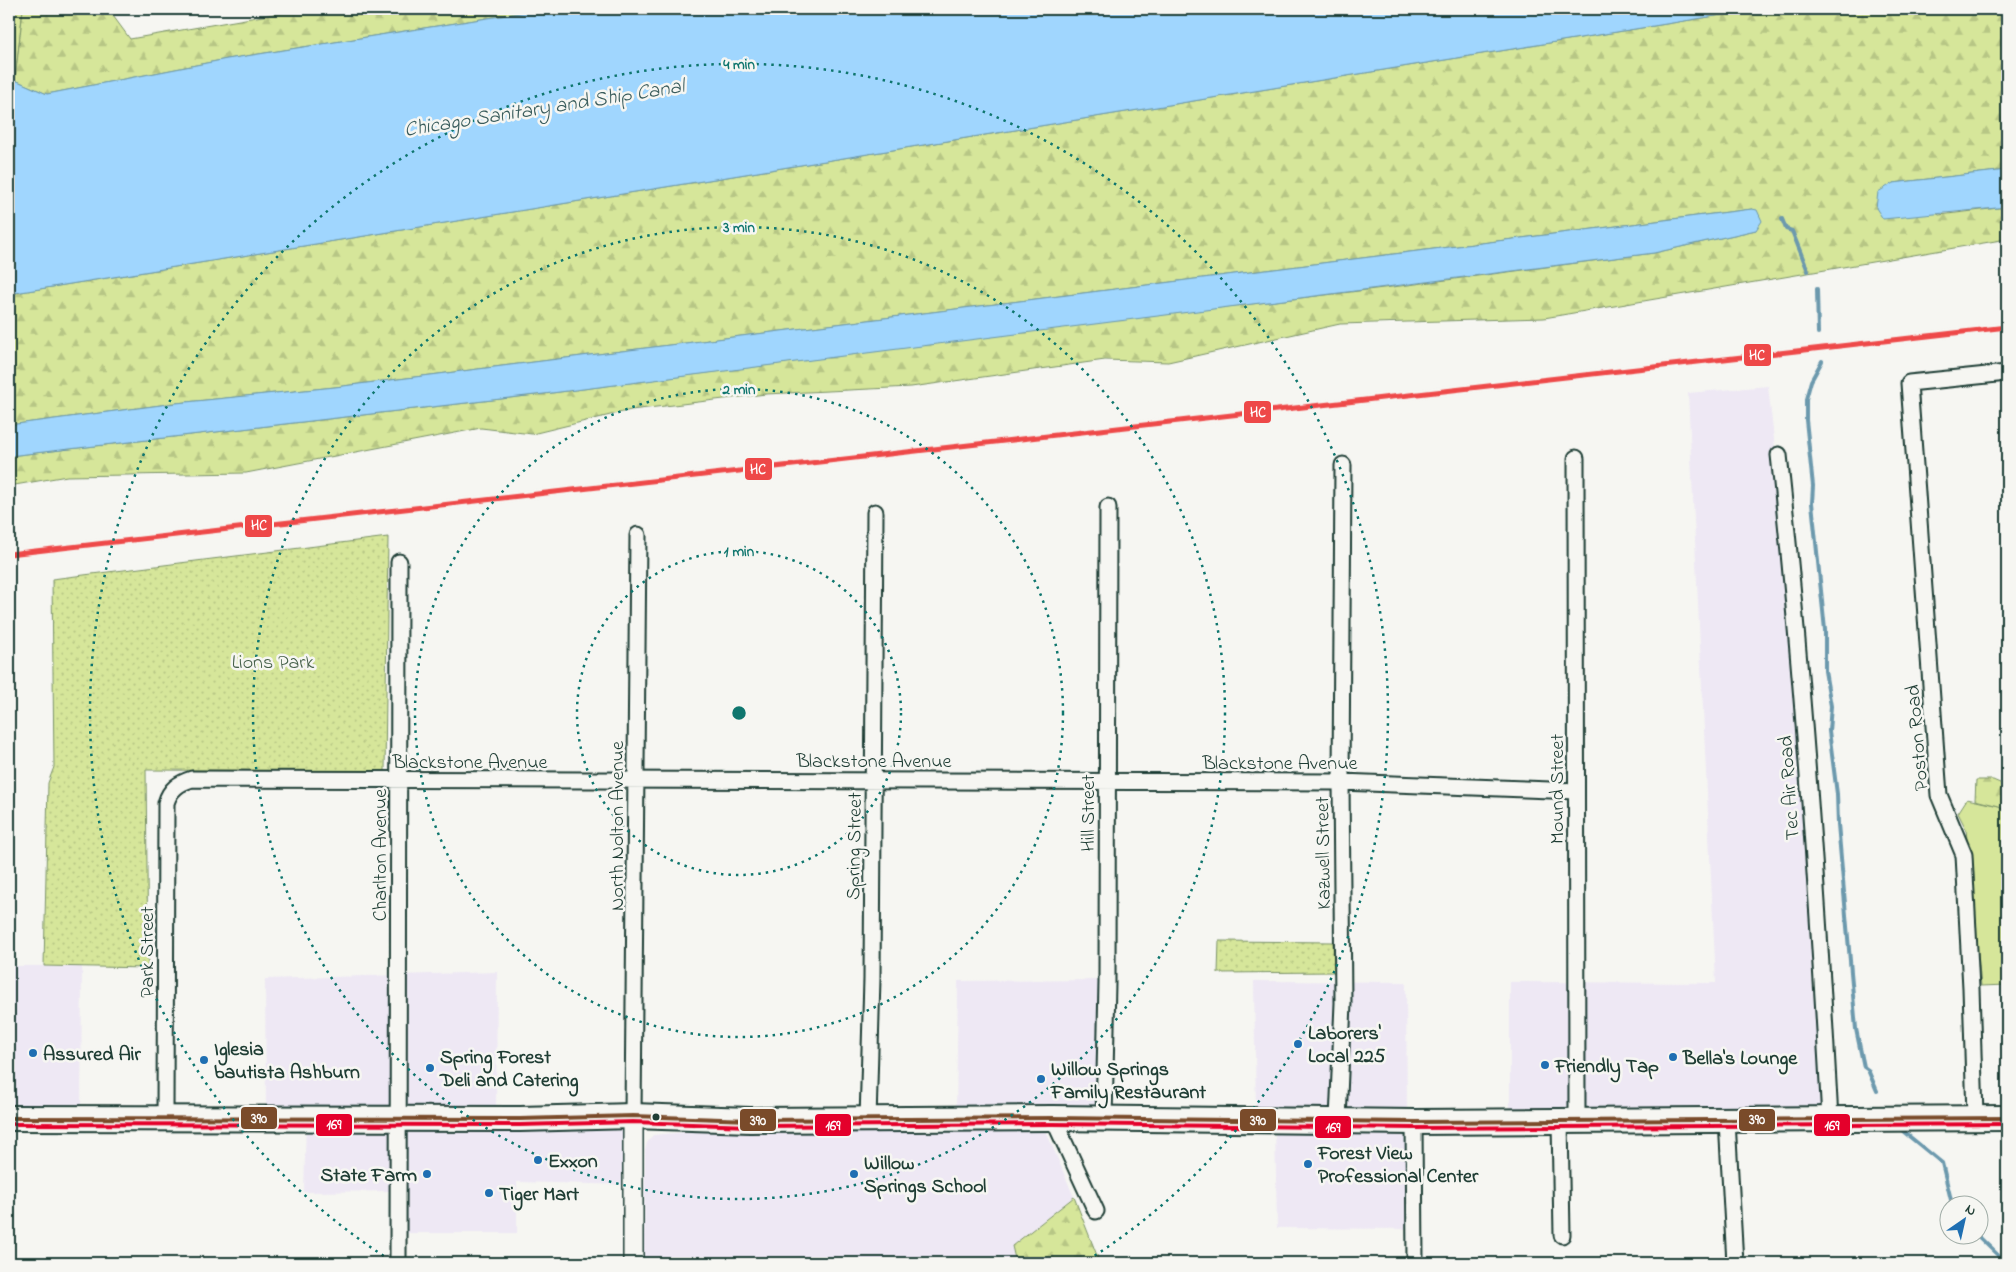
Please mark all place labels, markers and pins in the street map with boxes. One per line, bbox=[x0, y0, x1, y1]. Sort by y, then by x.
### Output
centre of rings bbox=[730, 704, 748, 722]
place label: Laborers' Local 225 bbox=[1308, 1020, 1386, 1072]
place label: Iglesia bautista Ashburn bbox=[214, 1036, 360, 1088]
marker: Laborers' Local 225 bbox=[1292, 1038, 1304, 1050]
place label: Assured Air bbox=[43, 1041, 141, 1070]
place label: Spring Forest Deli and Catering bbox=[439, 1044, 579, 1097]
place label: Bella's Lounge bbox=[1682, 1045, 1798, 1075]
marker: Assured Air bbox=[27, 1047, 39, 1059]
marker: Bella's Lounge bbox=[1667, 1051, 1679, 1063]
place label: Friendly Tap bbox=[1554, 1053, 1659, 1083]
marker: Iglesia bautista Ashburn bbox=[198, 1054, 210, 1066]
place label: Willow Springs Family Restaurant bbox=[1050, 1056, 1206, 1109]
marker: Friendly Tap bbox=[1539, 1059, 1551, 1071]
marker: Spring Forest Deli and Catering bbox=[424, 1062, 436, 1074]
marker: Willow Springs Family Restaurant bbox=[1035, 1073, 1047, 1085]
unlabelled marker bbox=[651, 1112, 661, 1122]
place label: Forest View Professional Center bbox=[1317, 1140, 1479, 1192]
place label: Exxon bbox=[548, 1148, 598, 1177]
place label: Willow Springs School bbox=[864, 1150, 986, 1203]
marker: Exxon bbox=[532, 1154, 544, 1166]
marker: Forest View Professional Center bbox=[1302, 1158, 1314, 1170]
place label: State Farm bbox=[320, 1162, 417, 1191]
marker: State Farm bbox=[421, 1168, 433, 1180]
marker: Willow Springs School bbox=[848, 1168, 860, 1180]
place label: Tiger Mart bbox=[499, 1181, 579, 1211]
marker: Tiger Mart bbox=[483, 1187, 495, 1199]

